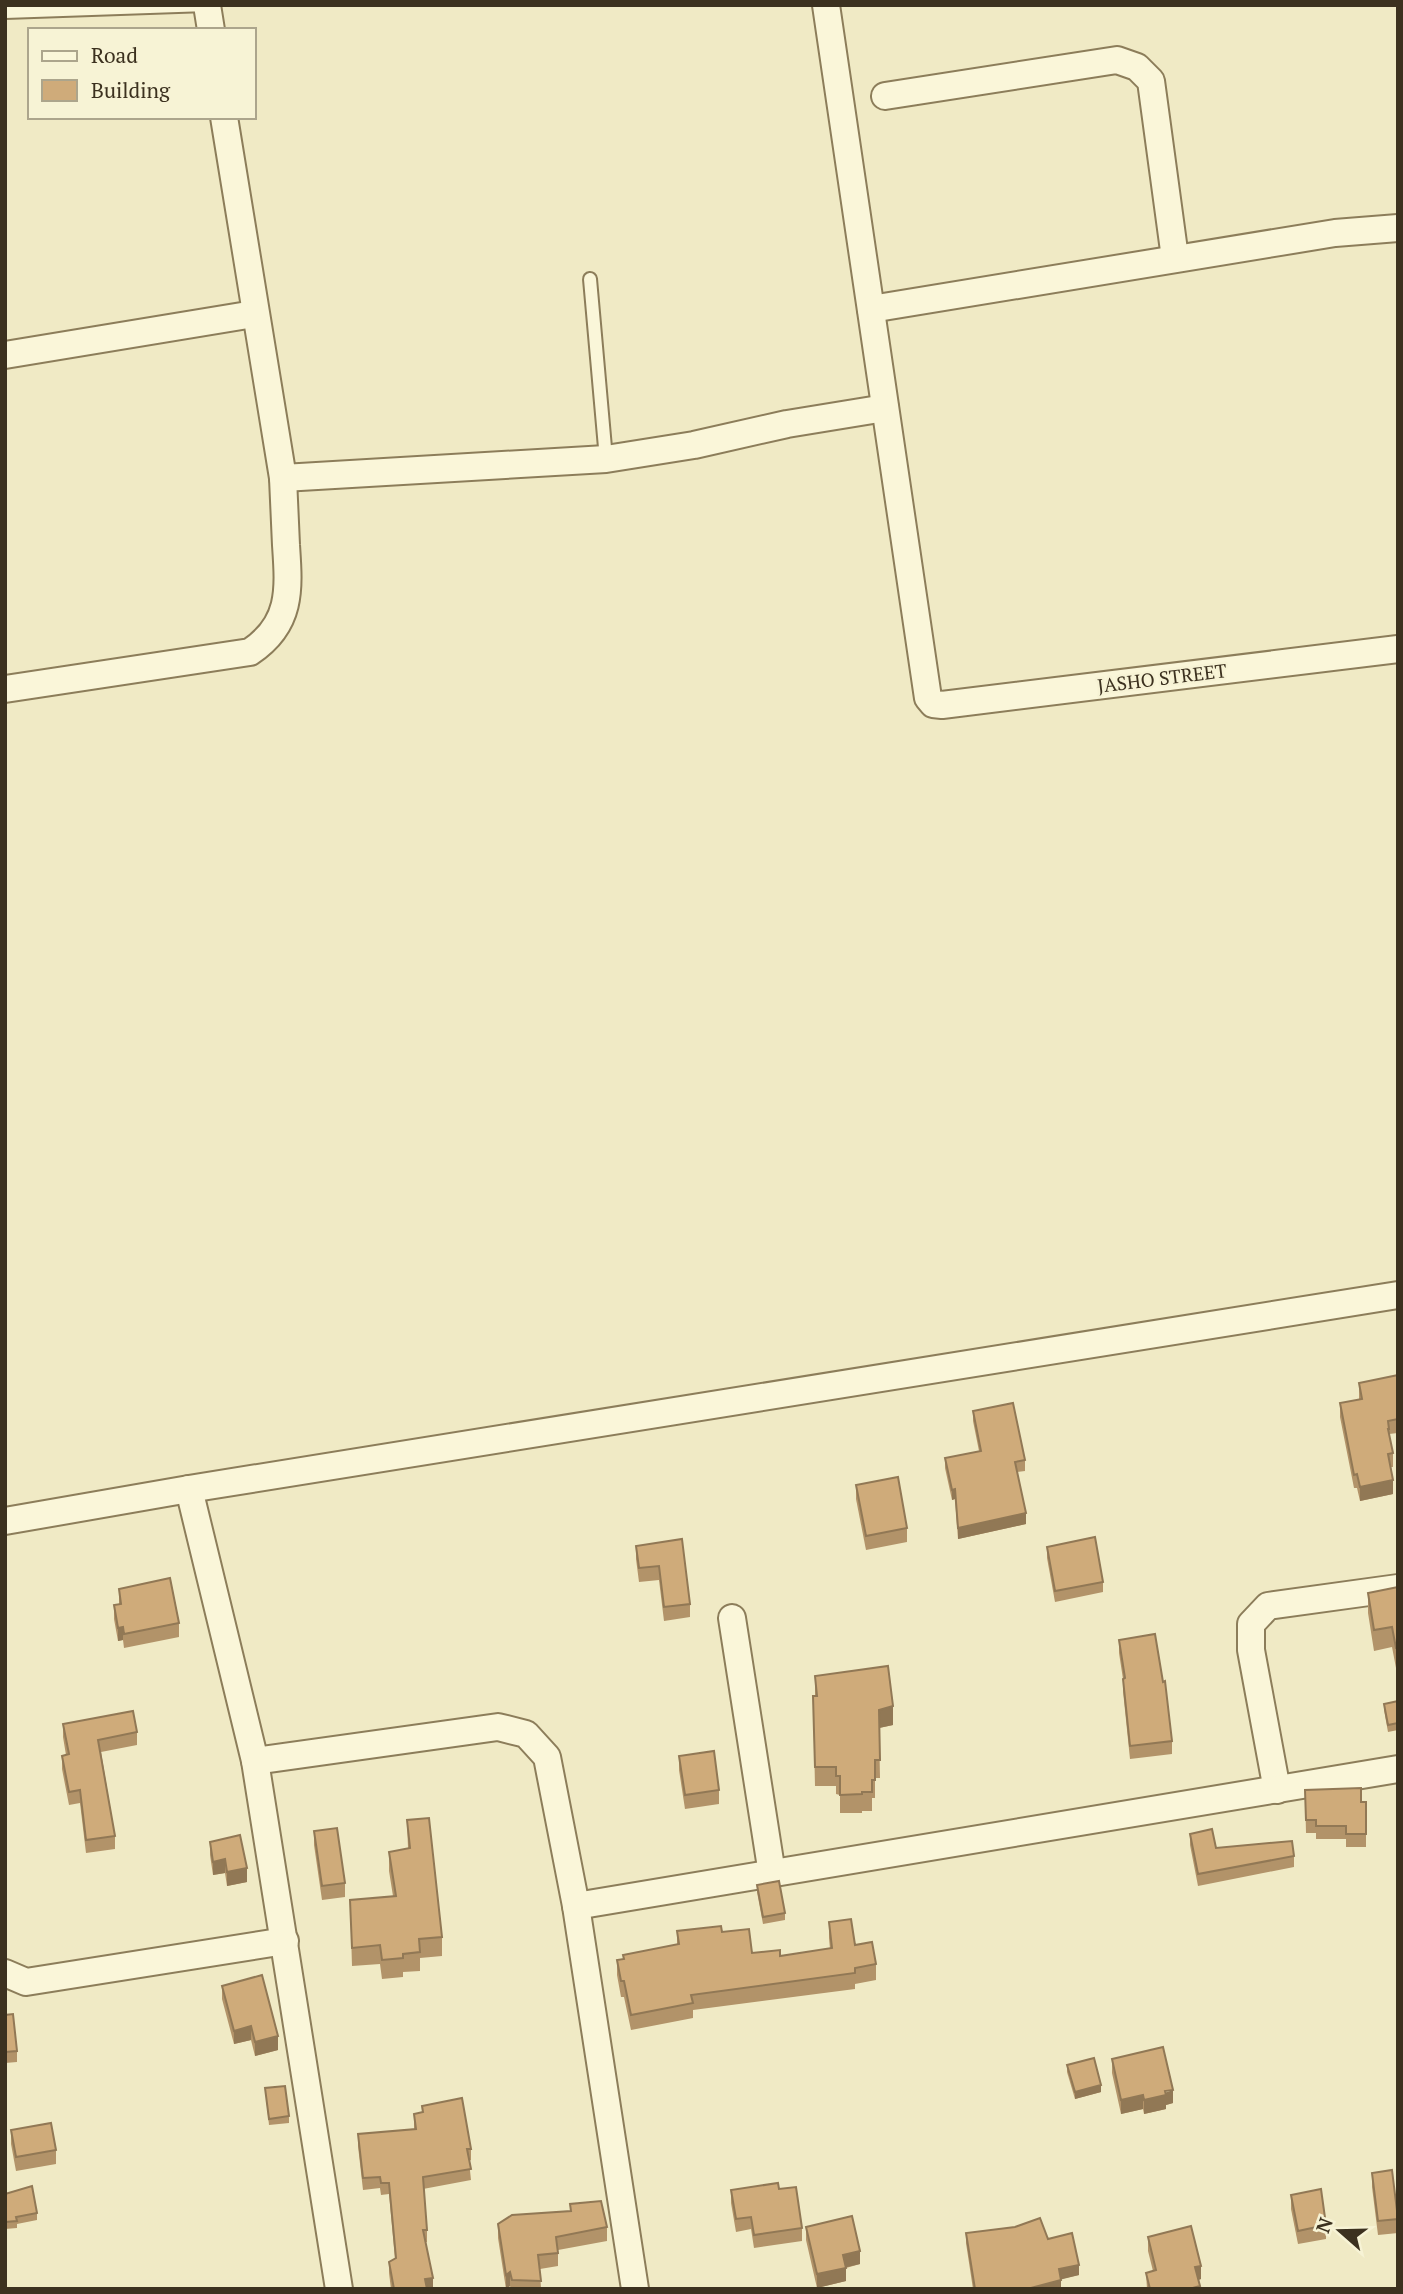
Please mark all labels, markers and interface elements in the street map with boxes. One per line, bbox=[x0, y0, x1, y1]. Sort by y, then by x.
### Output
legend bbox=[28, 28, 256, 119]
text: Road bbox=[91, 41, 138, 69]
text: Building bbox=[91, 76, 171, 104]
street label: JASHO STREET bbox=[1096, 657, 1228, 698]
north arrow bbox=[1305, 2196, 1375, 2266]
text: N bbox=[1309, 2213, 1338, 2236]

